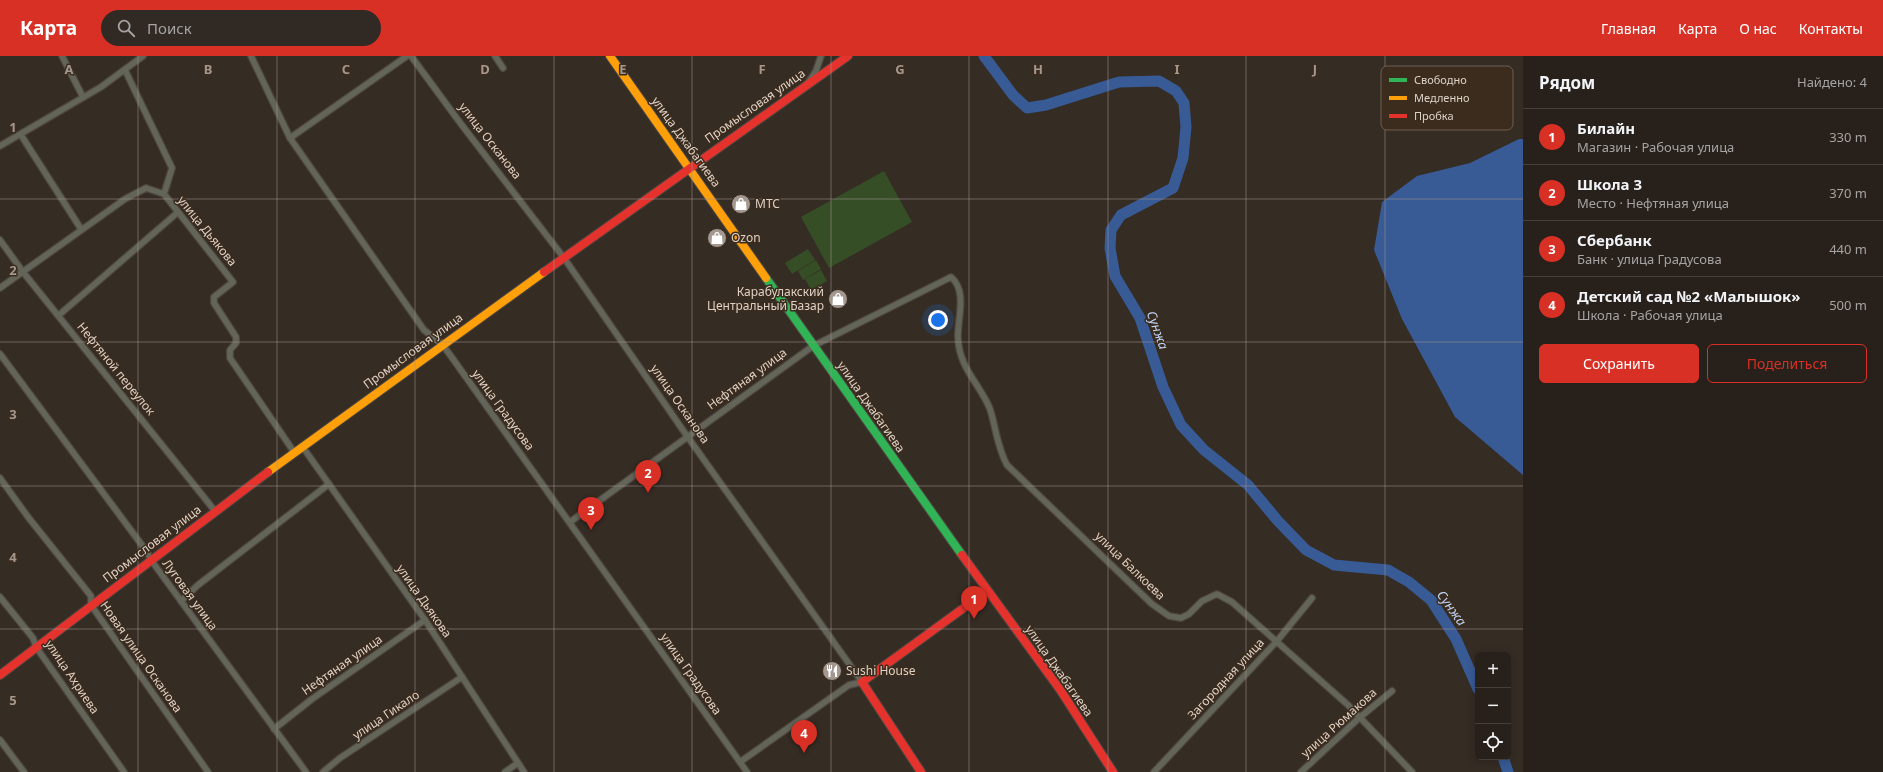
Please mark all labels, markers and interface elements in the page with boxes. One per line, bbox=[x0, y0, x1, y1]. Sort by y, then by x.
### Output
search box bbox=[101, 10, 381, 46]
text: Карта bbox=[20, 15, 77, 41]
icon: search bbox=[115, 17, 137, 39]
text: Поиск bbox=[147, 18, 192, 38]
text: Главная bbox=[1601, 19, 1656, 38]
text: Карта bbox=[1678, 19, 1717, 38]
text: О нас bbox=[1739, 19, 1777, 38]
text: Контакты bbox=[1799, 19, 1863, 38]
text: A bbox=[65, 60, 74, 78]
text: B bbox=[204, 60, 212, 78]
text: C bbox=[342, 60, 350, 78]
text: D bbox=[480, 60, 490, 78]
text: E bbox=[619, 60, 627, 78]
text: F bbox=[758, 60, 766, 78]
text: G bbox=[895, 60, 905, 78]
text: H bbox=[1033, 60, 1043, 78]
text: I bbox=[1174, 60, 1180, 78]
text: J bbox=[1312, 60, 1317, 78]
street label: Промысловая улица bbox=[701, 64, 808, 147]
legend bbox=[1381, 66, 1513, 130]
text: Рядом bbox=[1539, 71, 1595, 94]
text: Свободно bbox=[1414, 72, 1467, 87]
text: Найдено: 4 bbox=[1797, 73, 1867, 91]
text: Медленно bbox=[1414, 90, 1469, 105]
street label: улица Джабагиева bbox=[648, 93, 725, 190]
street label: улица Осканова bbox=[455, 99, 526, 183]
text: Пробка bbox=[1414, 108, 1454, 123]
text: 1 bbox=[9, 118, 17, 136]
text: Билайн bbox=[1577, 118, 1635, 138]
text: 1 bbox=[1548, 128, 1556, 146]
text: 330 m bbox=[1829, 128, 1867, 146]
text: Магазин · Рабочая улица bbox=[1577, 138, 1734, 156]
text: Школа 3 bbox=[1577, 174, 1642, 194]
text: 2 bbox=[1548, 184, 1556, 202]
text: 370 m bbox=[1829, 184, 1867, 202]
street label: улица Дьякова bbox=[174, 192, 241, 269]
shop icon: МТС bbox=[730, 193, 752, 215]
text: Место · Нефтяная улица bbox=[1577, 194, 1729, 212]
place label: МТС bbox=[755, 195, 780, 212]
shop icon: Ozon bbox=[706, 227, 728, 249]
place label: Ozon bbox=[731, 229, 761, 246]
text: Сбербанк bbox=[1577, 230, 1652, 250]
text: 3 bbox=[1548, 240, 1556, 258]
text: 440 m bbox=[1829, 240, 1867, 258]
text: Банк · улица Градусова bbox=[1577, 250, 1722, 268]
text: 2 bbox=[9, 261, 17, 279]
place label: Карабулакский Центральный Базар bbox=[707, 283, 824, 314]
text: Детский сад №2 «Малышок» bbox=[1577, 286, 1801, 306]
shop icon: Карабулакский Центральный Базар bbox=[827, 288, 849, 310]
text: 4 bbox=[1548, 296, 1556, 314]
text: 500 m bbox=[1829, 296, 1867, 314]
text: Школа · Рабочая улица bbox=[1577, 306, 1723, 324]
water label: Сунжа bbox=[1143, 308, 1173, 352]
street label: Промысловая улица bbox=[360, 309, 466, 392]
your location bbox=[928, 310, 948, 330]
street label: Нефтяной переулок bbox=[73, 319, 160, 419]
street label: Нефтяная улица bbox=[703, 344, 790, 413]
button: Сохранить bbox=[1539, 344, 1699, 383]
button: Поделиться bbox=[1707, 344, 1867, 383]
street label: улица Джабагиева bbox=[833, 358, 909, 456]
street label: улица Осканова bbox=[647, 361, 714, 447]
street label: улица Градусова bbox=[468, 366, 539, 454]
text: 3 bbox=[9, 405, 17, 423]
pin: 2 bbox=[635, 460, 661, 493]
pin: 3 bbox=[578, 497, 604, 530]
street label: Промысловая улица bbox=[99, 501, 204, 586]
street label: улица Балкоева bbox=[1092, 528, 1169, 604]
text: 4 bbox=[9, 548, 17, 566]
street label: Луговая улица bbox=[159, 556, 222, 634]
street label: улица Дьякова bbox=[393, 561, 456, 641]
pin: 1 bbox=[961, 586, 987, 619]
water label: Сунжа bbox=[1433, 587, 1471, 630]
street label: Новая улица Осканова bbox=[96, 598, 186, 716]
street label: улица Джабагиева bbox=[1021, 622, 1097, 720]
street label: улица Градусова bbox=[657, 629, 726, 718]
street label: Нефтяная улица bbox=[298, 630, 385, 699]
street label: Загородная улица bbox=[1183, 634, 1268, 723]
street label: улица Ахриева bbox=[41, 636, 103, 717]
map controls bbox=[1475, 652, 1511, 760]
button: + bbox=[1475, 652, 1511, 688]
restaurant icon: Sushi House bbox=[821, 660, 843, 682]
place label: Sushi House bbox=[846, 662, 916, 679]
street label: улица Рюмакова bbox=[1297, 684, 1380, 761]
street label: улица Гикало bbox=[349, 686, 423, 743]
button: − bbox=[1475, 688, 1511, 724]
text: 5 bbox=[9, 691, 17, 709]
pin: 4 bbox=[791, 720, 817, 753]
button: locate bbox=[1475, 724, 1511, 760]

